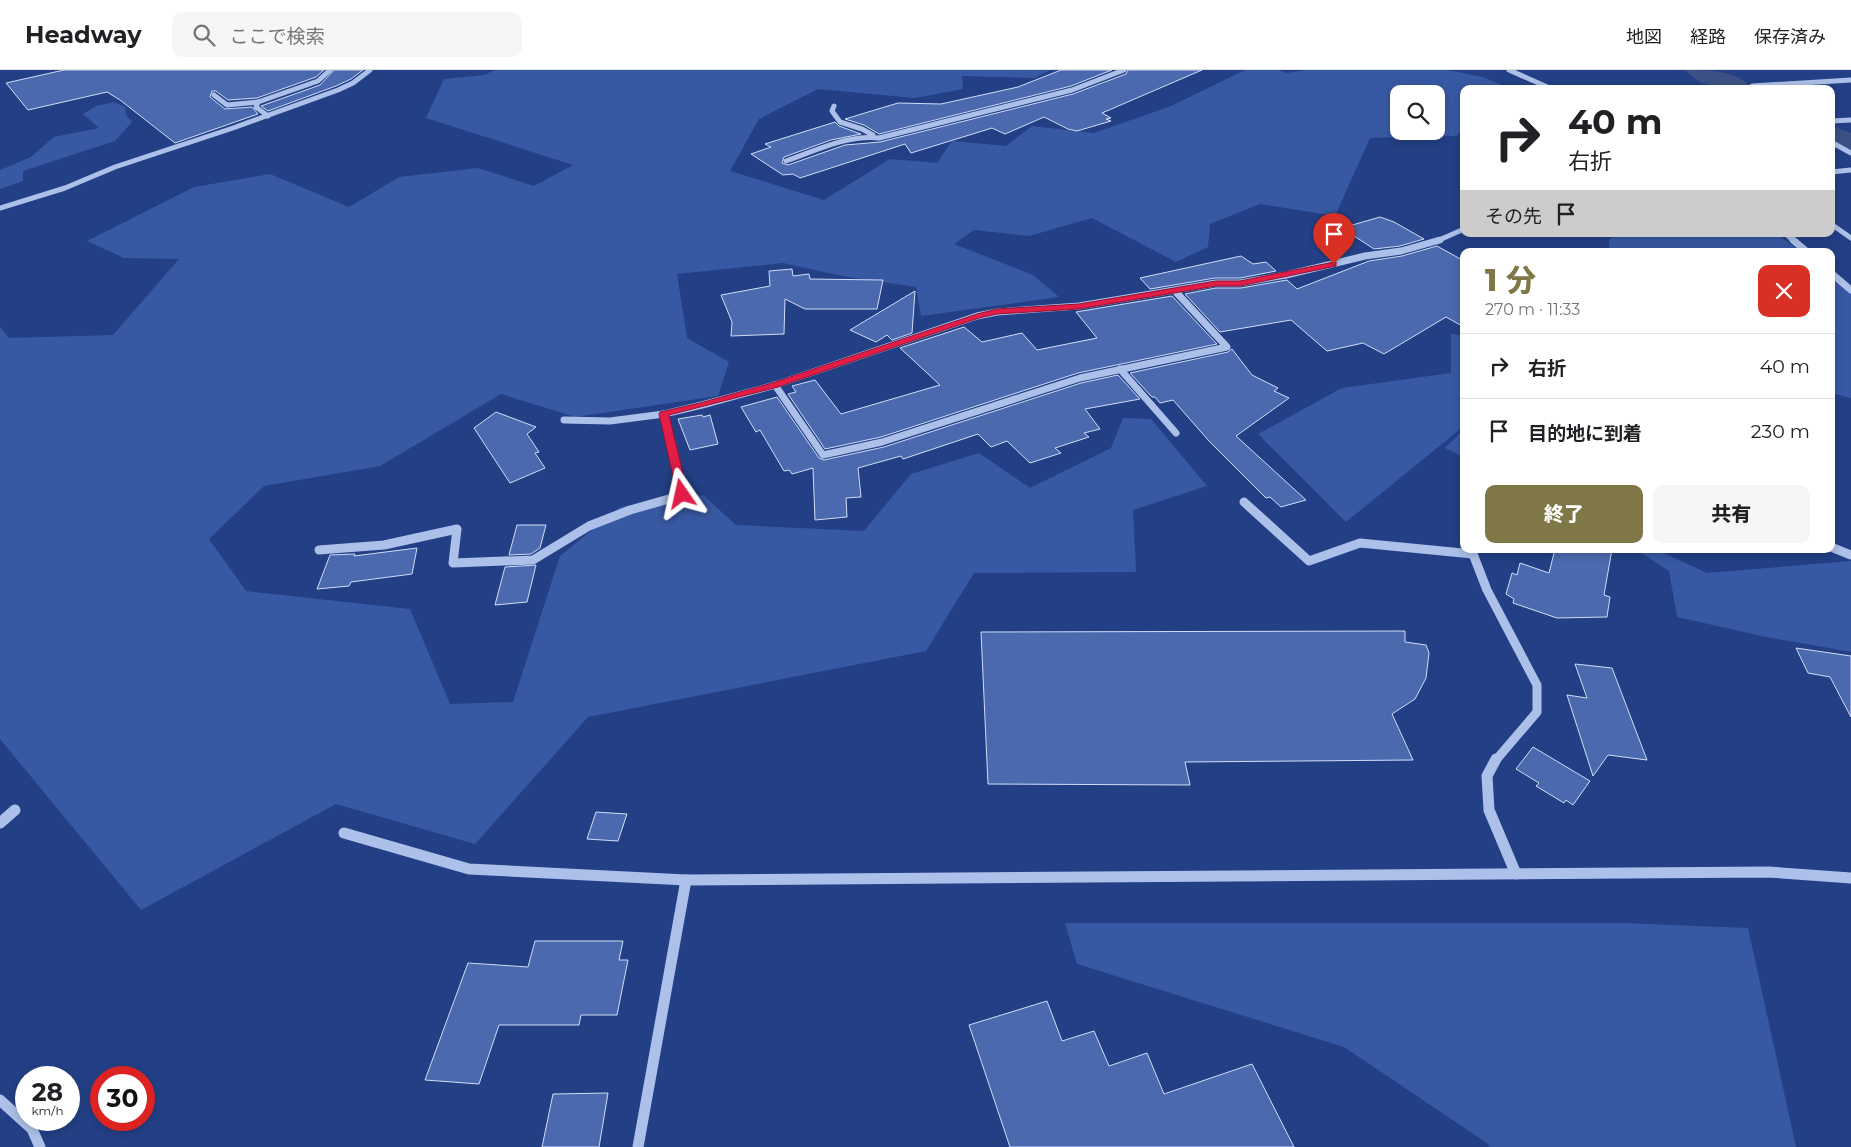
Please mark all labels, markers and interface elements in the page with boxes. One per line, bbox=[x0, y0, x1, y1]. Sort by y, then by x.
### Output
search box bbox=[172, 12, 522, 57]
text: Headway bbox=[25, 20, 142, 49]
icon: search bbox=[190, 21, 218, 49]
text: ここで検索 bbox=[230, 25, 325, 48]
text: 地図 bbox=[1626, 26, 1662, 48]
text: 経路 bbox=[1690, 26, 1726, 48]
text: 保存済み bbox=[1754, 26, 1826, 48]
map controls bbox=[1390, 85, 1445, 140]
button: search bbox=[1390, 85, 1445, 140]
text: 40 m bbox=[1568, 100, 1663, 143]
icon: right bbox=[1485, 105, 1550, 170]
text: 右折 bbox=[1568, 148, 1612, 175]
icon: arrive bbox=[1552, 200, 1580, 228]
text: その先 bbox=[1485, 205, 1542, 228]
pin bbox=[1313, 213, 1355, 264]
icon: arrive bbox=[1320, 220, 1348, 248]
text: 1 分 bbox=[1485, 262, 1536, 299]
button: close bbox=[1758, 265, 1810, 317]
text: 270 m · 11:33 bbox=[1485, 300, 1580, 319]
icon: right bbox=[1485, 352, 1513, 380]
text: 40 m bbox=[1760, 355, 1810, 378]
text: 右折 bbox=[1528, 357, 1566, 380]
icon: arrive bbox=[1485, 417, 1513, 445]
text: 230 m bbox=[1751, 420, 1810, 443]
text: 目的地に到着 bbox=[1528, 422, 1642, 445]
position arrow bbox=[655, 467, 707, 519]
button: 終了 bbox=[1485, 485, 1643, 543]
button: 共有 bbox=[1653, 485, 1810, 543]
speed limit sign: 30 bbox=[90, 1066, 155, 1131]
text: 28 bbox=[32, 1077, 63, 1107]
text: km/h bbox=[31, 1103, 64, 1118]

